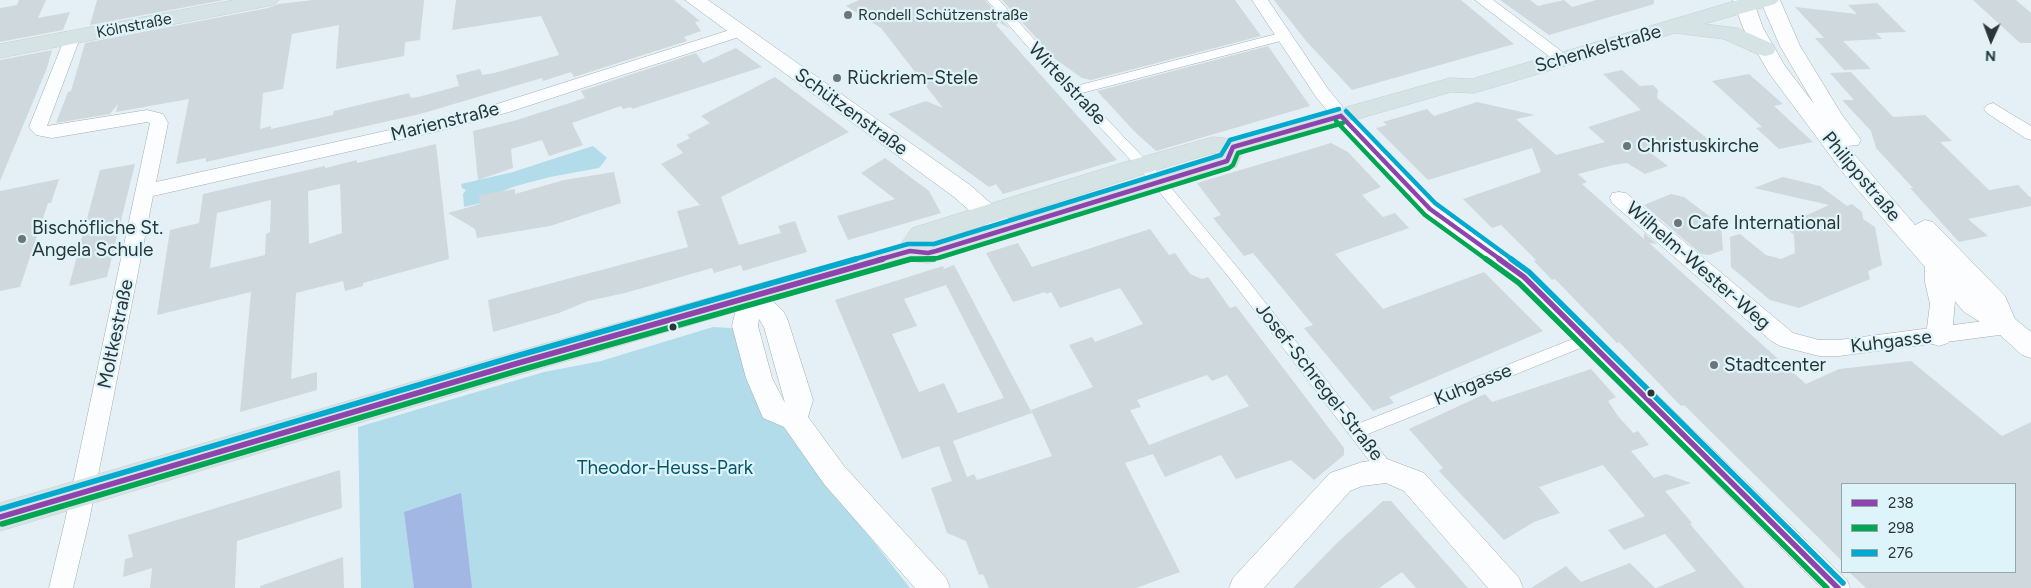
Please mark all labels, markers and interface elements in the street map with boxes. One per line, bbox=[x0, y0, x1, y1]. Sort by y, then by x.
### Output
place label: Rondell Schützenstraße bbox=[858, 5, 1028, 25]
street label: Kölnstraße bbox=[95, 9, 173, 43]
marker: Rondell Schützenstraße bbox=[842, 9, 854, 21]
north arrow bbox=[1966, 15, 2016, 65]
street label: Schenkelstraße bbox=[1532, 20, 1664, 78]
street label: Wirtelstraße bbox=[1023, 38, 1111, 130]
text: N bbox=[1985, 47, 1996, 64]
street label: Schützenstraße bbox=[790, 63, 912, 161]
place label: Rückriem-Stele bbox=[847, 67, 978, 89]
marker: Rückriem-Stele bbox=[831, 72, 843, 84]
street label: Marienstraße bbox=[388, 98, 502, 146]
street label: Philippstraße bbox=[1817, 127, 1905, 227]
place label: Christuskirche bbox=[1637, 135, 1759, 157]
marker: Christuskirche bbox=[1621, 140, 1633, 152]
street label: Wilhelm-Wester-Weg bbox=[1621, 197, 1775, 335]
place label: Cafe International bbox=[1688, 212, 1840, 234]
place label: Bischöfliche St. Angela Schule bbox=[32, 217, 163, 261]
marker: Cafe International bbox=[1672, 217, 1684, 229]
marker: Bischöfliche St. Angela Schule bbox=[16, 233, 28, 245]
street label: Moltkestraße bbox=[93, 277, 139, 391]
street label: Josef-Schregel-Straße bbox=[1250, 299, 1388, 465]
unlabelled marker bbox=[668, 322, 678, 332]
street label: Kuhgasse bbox=[1849, 326, 1933, 358]
place label: Stadtcenter bbox=[1724, 354, 1826, 376]
street label: Kuhgasse bbox=[1431, 359, 1515, 411]
marker: Stadtcenter bbox=[1708, 359, 1720, 371]
unlabelled marker bbox=[1646, 388, 1656, 398]
park label: Theodor-Heuss-Park bbox=[577, 457, 753, 479]
legend bbox=[1841, 483, 2016, 573]
text: 238 bbox=[1888, 494, 1914, 512]
text: 298 bbox=[1888, 519, 1914, 537]
text: 276 bbox=[1888, 544, 1913, 562]

